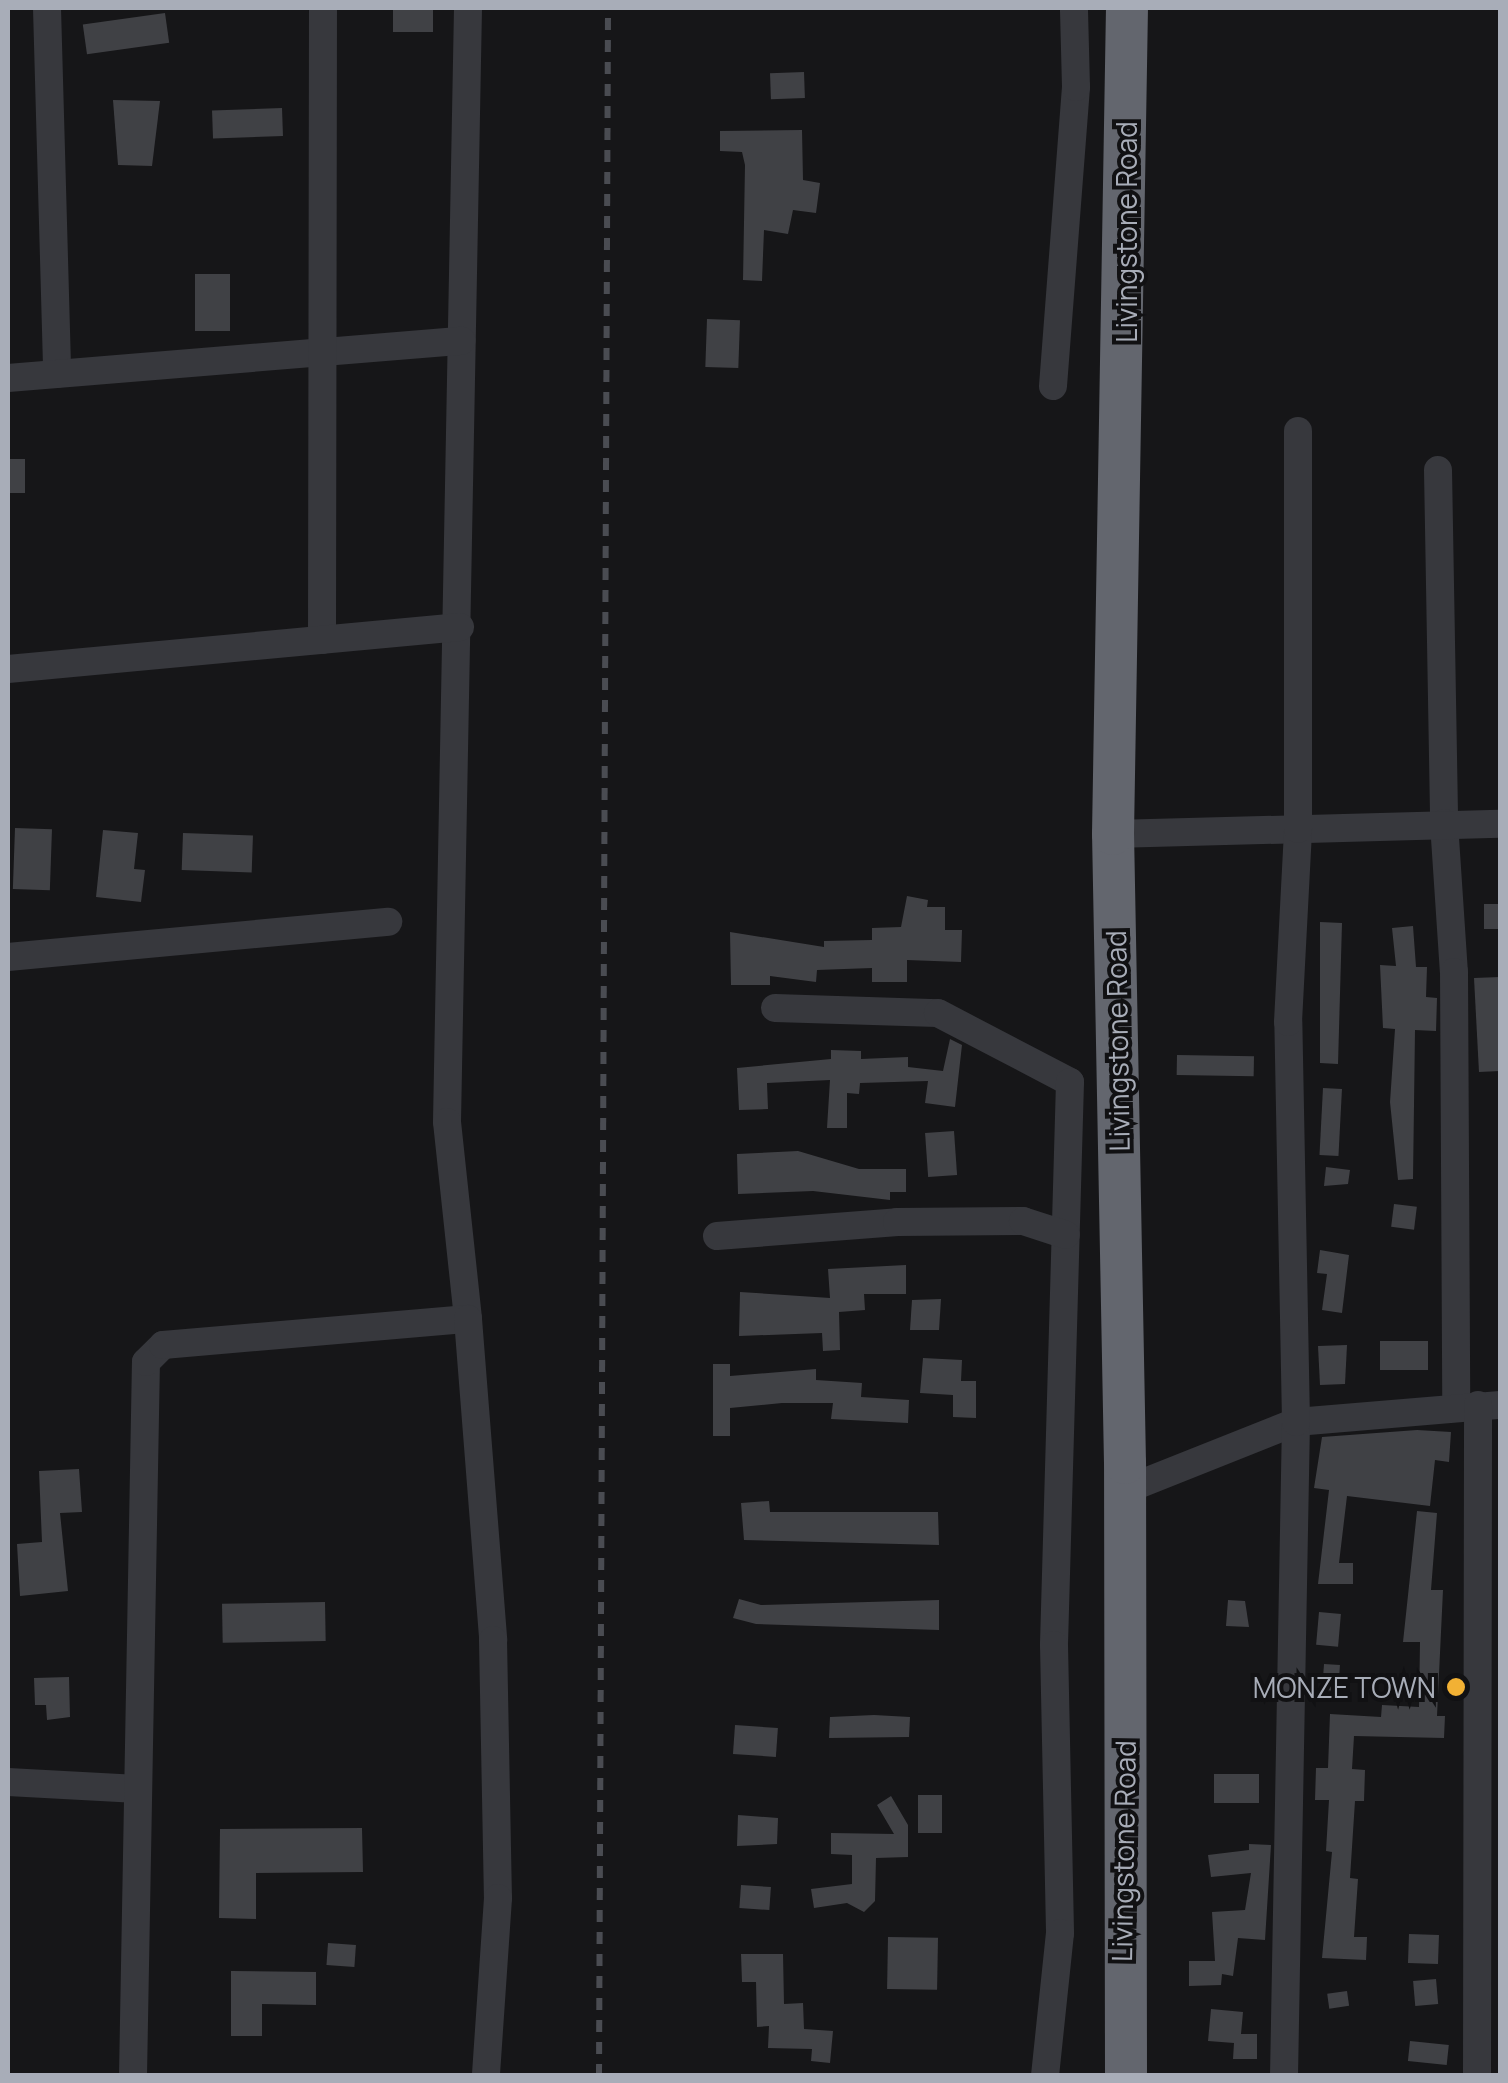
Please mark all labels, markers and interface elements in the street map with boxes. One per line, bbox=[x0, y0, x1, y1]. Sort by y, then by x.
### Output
street label: Livingstone Road bbox=[1109, 121, 1143, 343]
street label: Livingstone Road bbox=[1098, 930, 1136, 1152]
place label: MONZE TOWN bbox=[1253, 1670, 1436, 1704]
marker: MONZE TOWN bbox=[1445, 1676, 1467, 1698]
street label: Livingstone Road bbox=[1104, 1740, 1142, 1962]

